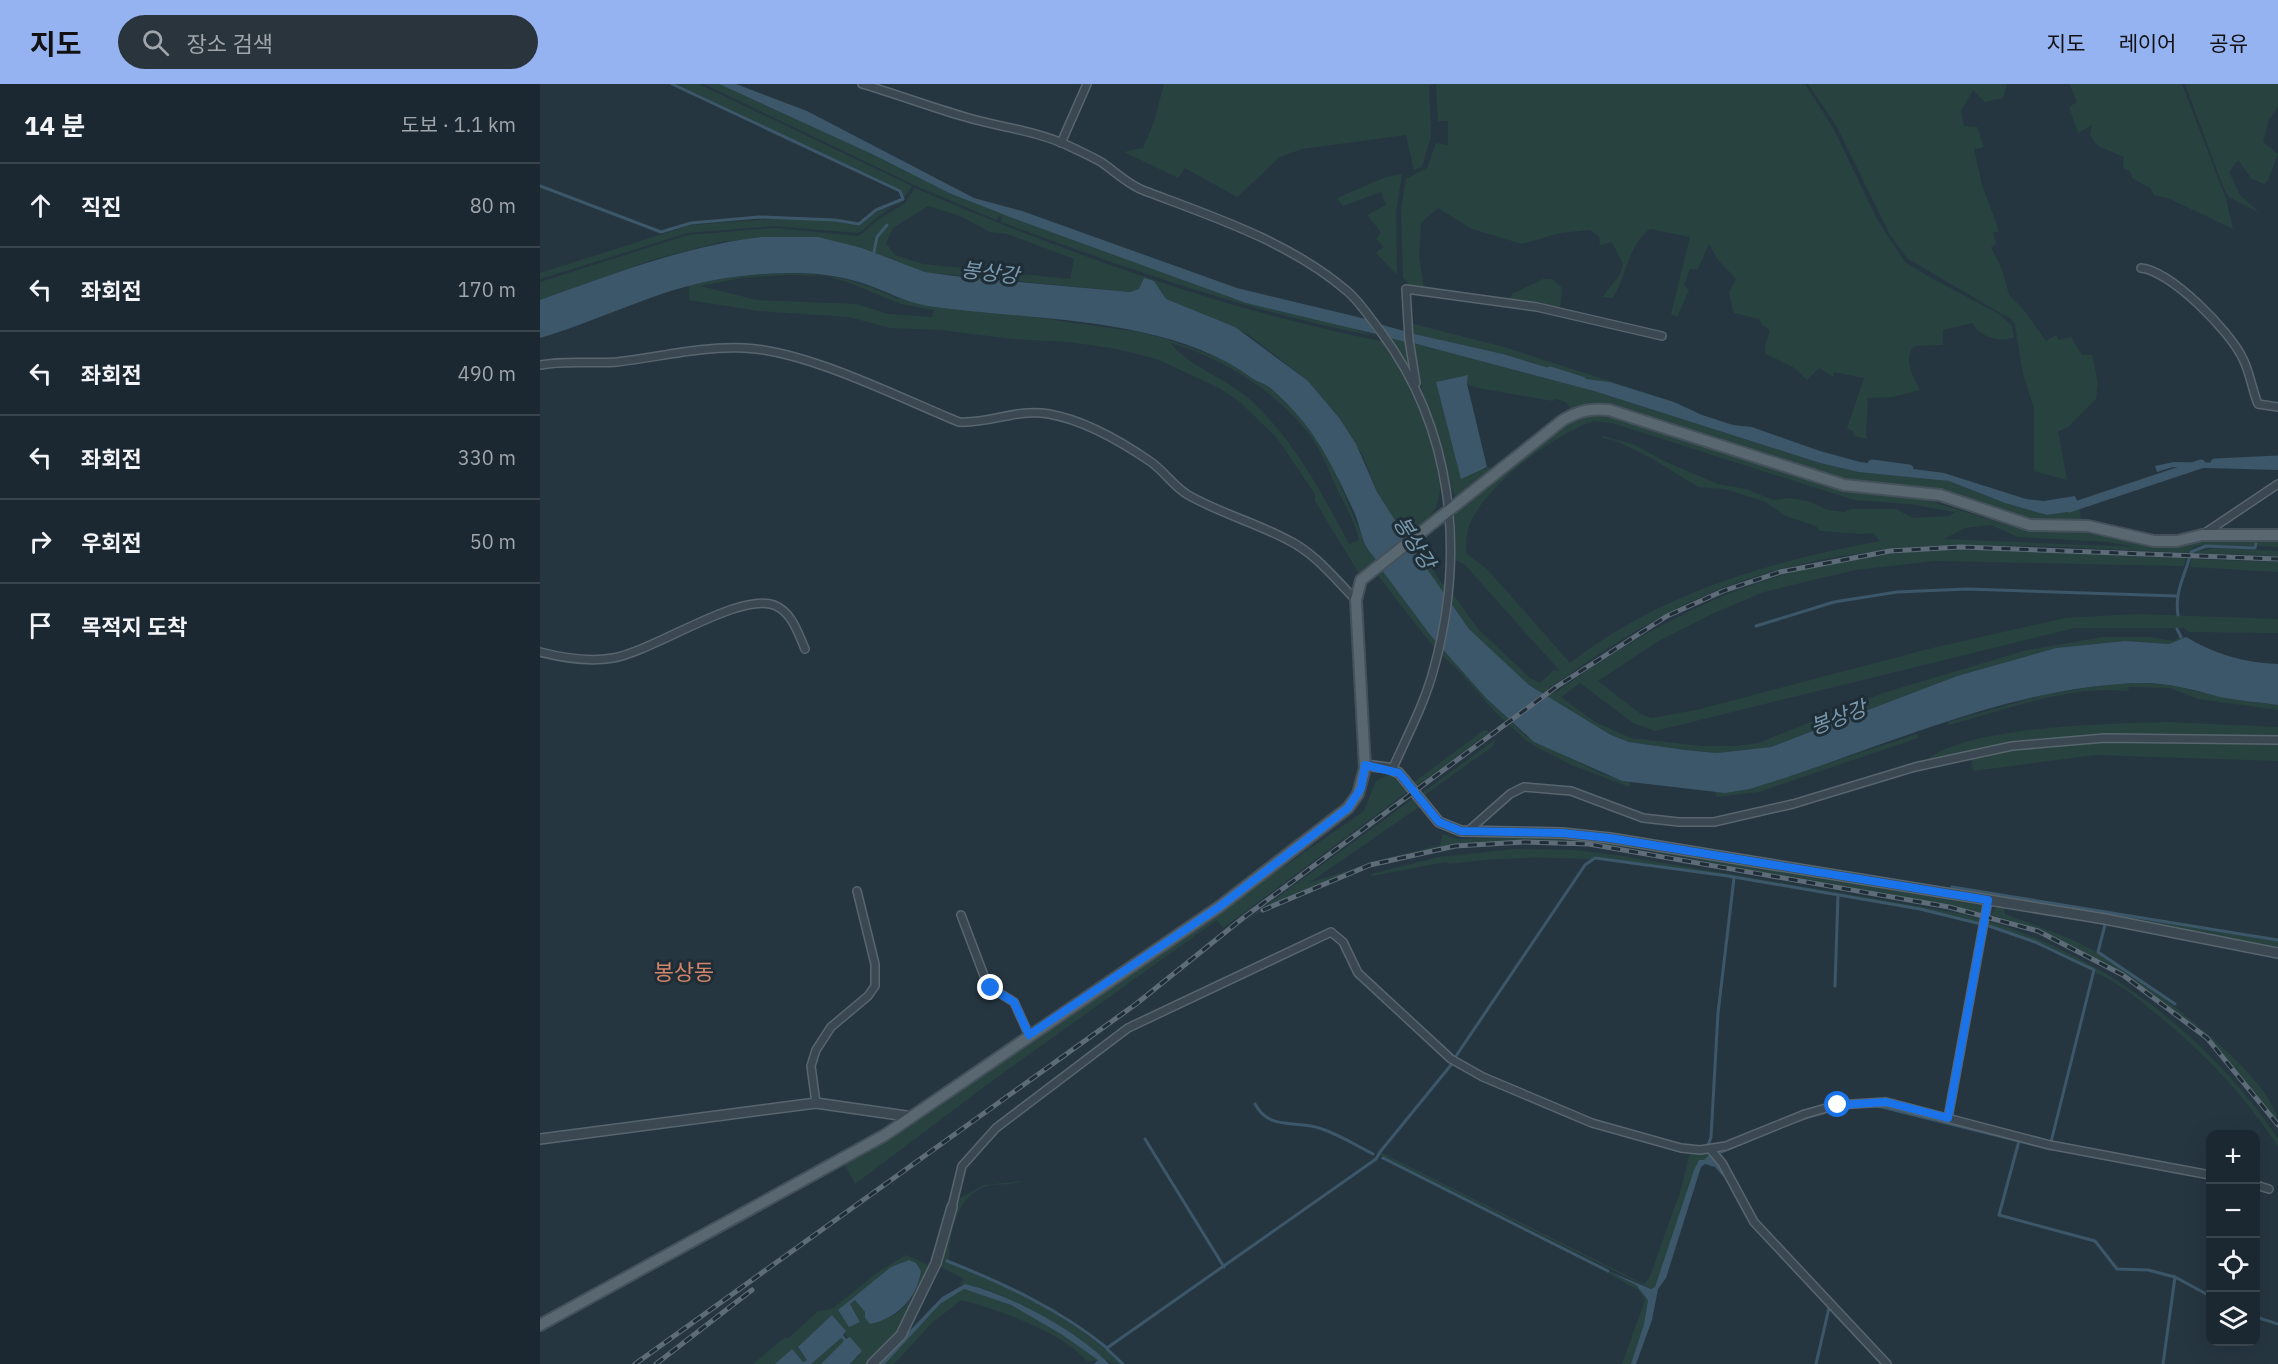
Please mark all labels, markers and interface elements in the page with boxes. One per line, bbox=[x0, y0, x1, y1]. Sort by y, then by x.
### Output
search box bbox=[118, 15, 538, 69]
text: 지도 bbox=[30, 25, 82, 62]
icon: search bbox=[139, 26, 172, 59]
text: 장소 검색 bbox=[187, 29, 273, 58]
text: 지도 bbox=[2047, 29, 2085, 57]
text: 레이어 bbox=[2118, 29, 2176, 57]
text: 공유 bbox=[2209, 29, 2248, 57]
text: 14 분 bbox=[24, 108, 85, 142]
text: 도보 · 1.1 km bbox=[401, 111, 516, 138]
icon: ahead bbox=[24, 189, 57, 222]
text: 직진 bbox=[81, 192, 121, 221]
text: 80 m bbox=[470, 192, 516, 219]
water label: 봉상강 bbox=[960, 255, 1023, 290]
icon: left bbox=[24, 273, 57, 306]
text: 좌회전 bbox=[81, 276, 142, 305]
text: 170 m bbox=[458, 276, 516, 303]
icon: left bbox=[24, 357, 57, 390]
text: 좌회전 bbox=[81, 360, 142, 389]
text: 490 m bbox=[458, 360, 516, 387]
icon: left bbox=[24, 441, 57, 474]
text: 좌회전 bbox=[81, 444, 142, 473]
text: 330 m bbox=[458, 444, 516, 471]
water label: 봉상강 bbox=[1388, 510, 1444, 576]
icon: right bbox=[24, 525, 57, 558]
text: 우회전 bbox=[81, 528, 142, 557]
text: 50 m bbox=[470, 528, 516, 555]
icon: arrive bbox=[24, 609, 57, 642]
text: 목적지 도착 bbox=[81, 612, 187, 641]
water label: 봉상강 bbox=[1806, 693, 1873, 740]
district label: 봉상동 bbox=[654, 957, 714, 986]
route end bbox=[977, 974, 1003, 1000]
route start bbox=[1824, 1091, 1850, 1117]
map controls bbox=[2206, 1130, 2260, 1346]
button: + bbox=[2206, 1130, 2260, 1184]
button: − bbox=[2206, 1184, 2260, 1238]
button: locate bbox=[2206, 1238, 2260, 1292]
button: layers bbox=[2206, 1292, 2260, 1346]

